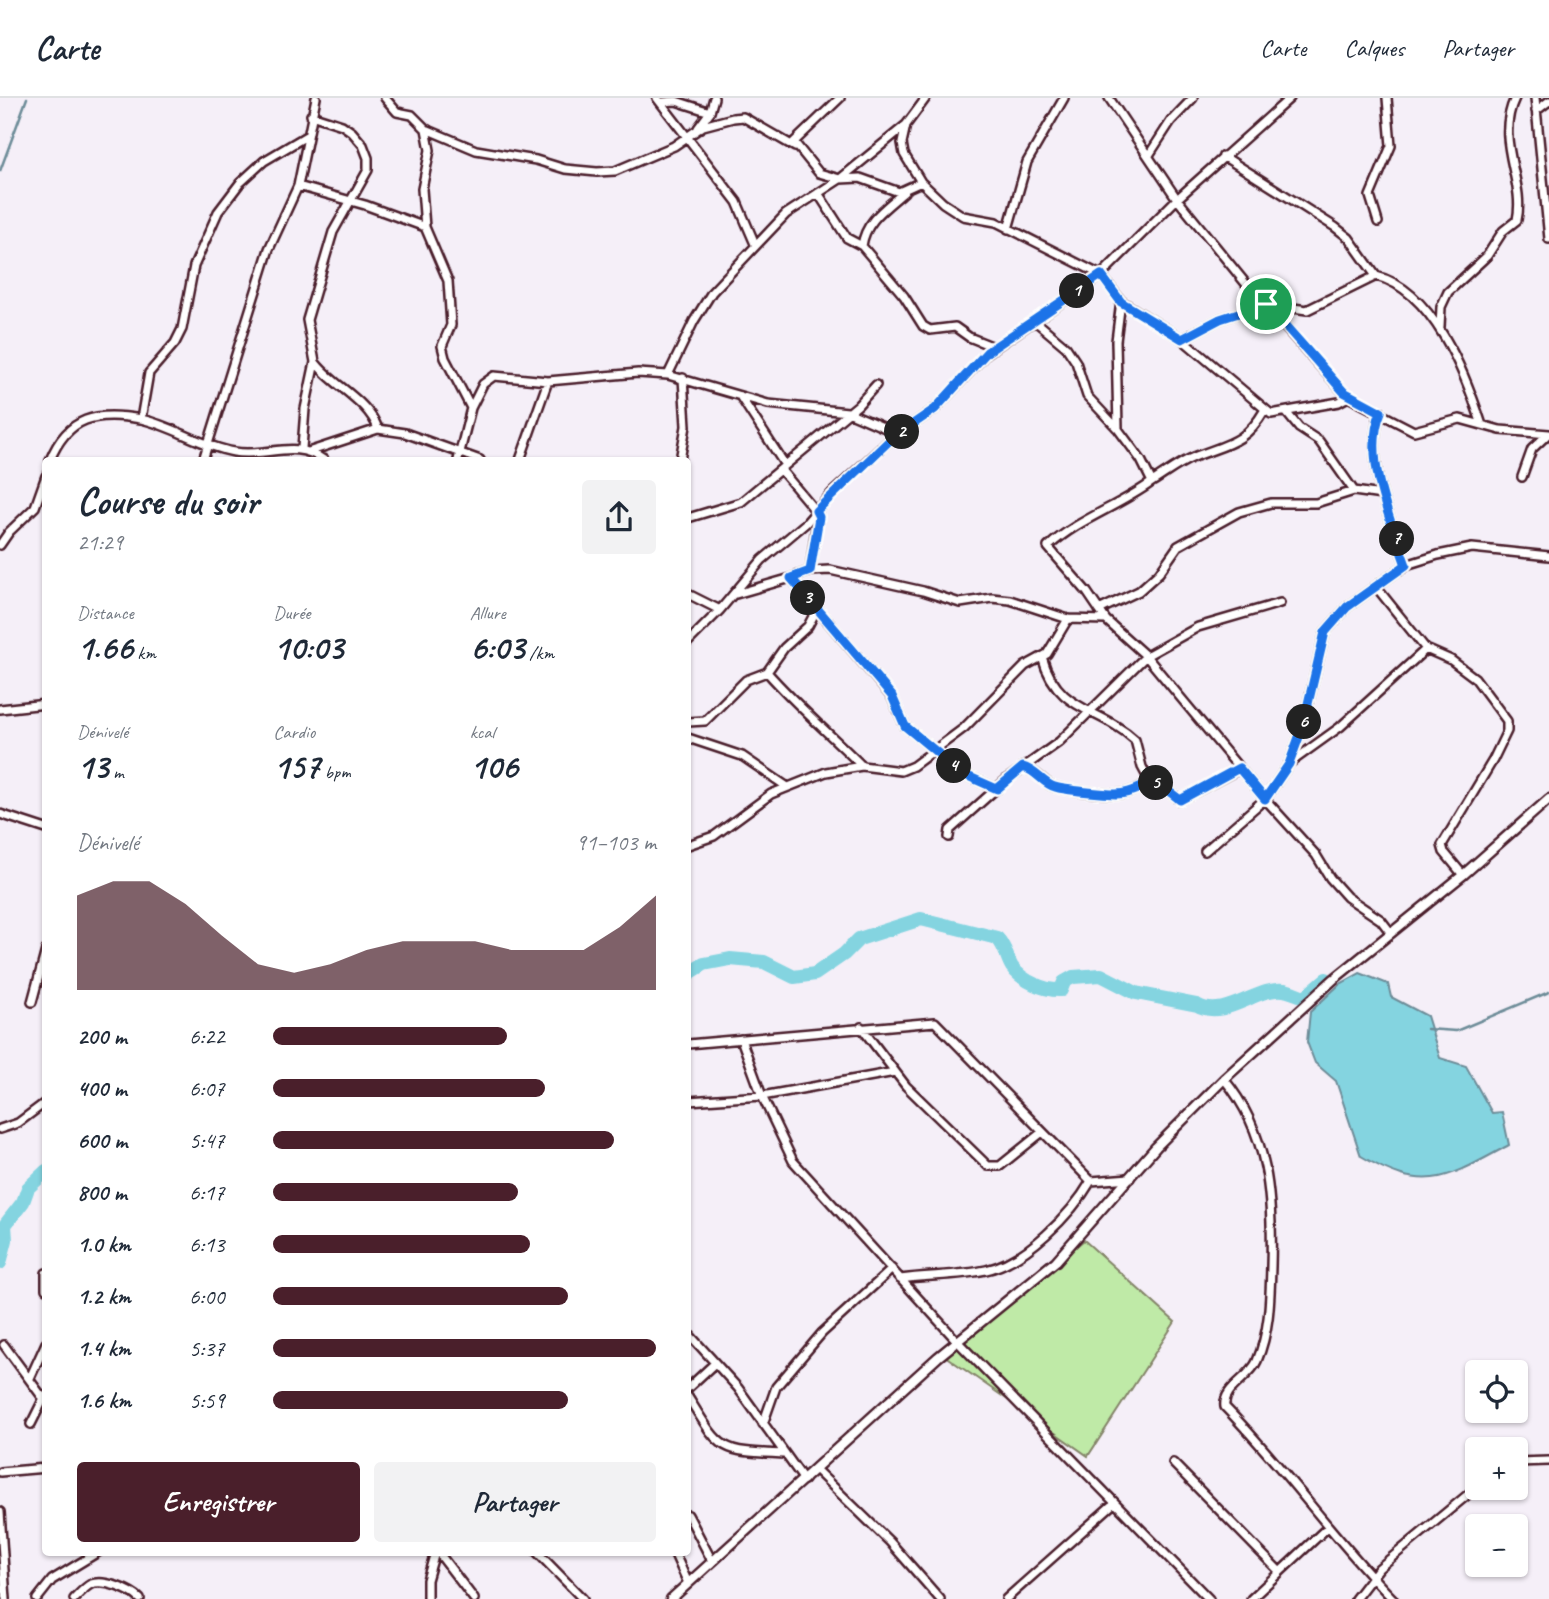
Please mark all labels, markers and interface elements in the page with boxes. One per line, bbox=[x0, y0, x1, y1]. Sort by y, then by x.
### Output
text: Carte bbox=[35, 27, 99, 69]
text: Carte bbox=[1260, 33, 1306, 63]
text: Calques bbox=[1344, 33, 1404, 63]
text: Partager bbox=[1442, 33, 1514, 63]
pin: 1 bbox=[1060, 274, 1094, 308]
pin bbox=[1236, 274, 1296, 334]
text: 1 bbox=[1072, 278, 1081, 302]
icon: arrive bbox=[1247, 285, 1285, 323]
pin: 2 bbox=[884, 414, 920, 450]
text: 2 bbox=[897, 419, 906, 443]
text: Course du soir bbox=[77, 478, 259, 525]
button: share bbox=[582, 480, 656, 554]
pin: 7 bbox=[1380, 522, 1414, 556]
text: 7 bbox=[1392, 526, 1401, 550]
text: 21:29 bbox=[77, 528, 123, 557]
pin: 3 bbox=[790, 580, 826, 616]
text: 3 bbox=[803, 585, 812, 609]
text: Distance bbox=[77, 601, 134, 625]
text: Durée bbox=[273, 601, 311, 625]
text: Allure bbox=[470, 601, 506, 625]
text: 1.66 bbox=[77, 625, 133, 670]
text: 10:03 bbox=[273, 625, 343, 670]
text: 6:03 bbox=[470, 625, 525, 670]
text: km bbox=[133, 641, 156, 665]
text: /km bbox=[525, 641, 554, 665]
pin: 6 bbox=[1286, 704, 1322, 740]
text: 6 bbox=[1299, 709, 1308, 733]
text: Dénivelé bbox=[77, 720, 128, 744]
text: Cardio bbox=[273, 720, 315, 744]
text: kcal bbox=[470, 720, 495, 744]
text: 13 bbox=[77, 744, 109, 789]
text: 157 bbox=[273, 744, 320, 789]
text: 106 bbox=[470, 744, 518, 789]
pin: 4 bbox=[936, 748, 972, 784]
text: 4 bbox=[949, 753, 958, 777]
text: m bbox=[109, 760, 124, 784]
text: bpm bbox=[320, 760, 351, 784]
pin: 5 bbox=[1138, 766, 1174, 800]
text: 5 bbox=[1151, 770, 1160, 794]
text: Dénivelé bbox=[77, 828, 139, 857]
text: 91–103 m bbox=[576, 828, 656, 857]
text: 200 m bbox=[77, 1022, 127, 1051]
text: 6:22 bbox=[189, 1022, 225, 1051]
text: 400 m bbox=[77, 1074, 127, 1103]
text: 6:07 bbox=[189, 1074, 225, 1103]
text: 600 m bbox=[77, 1126, 127, 1155]
text: 5:47 bbox=[189, 1126, 225, 1155]
text: 800 m bbox=[77, 1178, 127, 1207]
text: 6:17 bbox=[189, 1178, 225, 1207]
text: 1.0 km bbox=[77, 1230, 131, 1259]
text: 6:13 bbox=[189, 1230, 225, 1259]
text: 1.2 km bbox=[77, 1282, 131, 1311]
text: 6:00 bbox=[189, 1282, 225, 1311]
text: 1.4 km bbox=[77, 1334, 131, 1363]
text: 5:37 bbox=[189, 1334, 225, 1363]
map controls bbox=[1465, 1360, 1528, 1577]
button: locate bbox=[1465, 1360, 1528, 1423]
text: 1.6 km bbox=[77, 1386, 131, 1415]
text: 5:59 bbox=[189, 1386, 225, 1415]
button: + bbox=[1465, 1437, 1528, 1500]
button: Enregistrer bbox=[77, 1462, 360, 1542]
button: Partager bbox=[374, 1462, 656, 1542]
button: − bbox=[1465, 1514, 1528, 1577]

